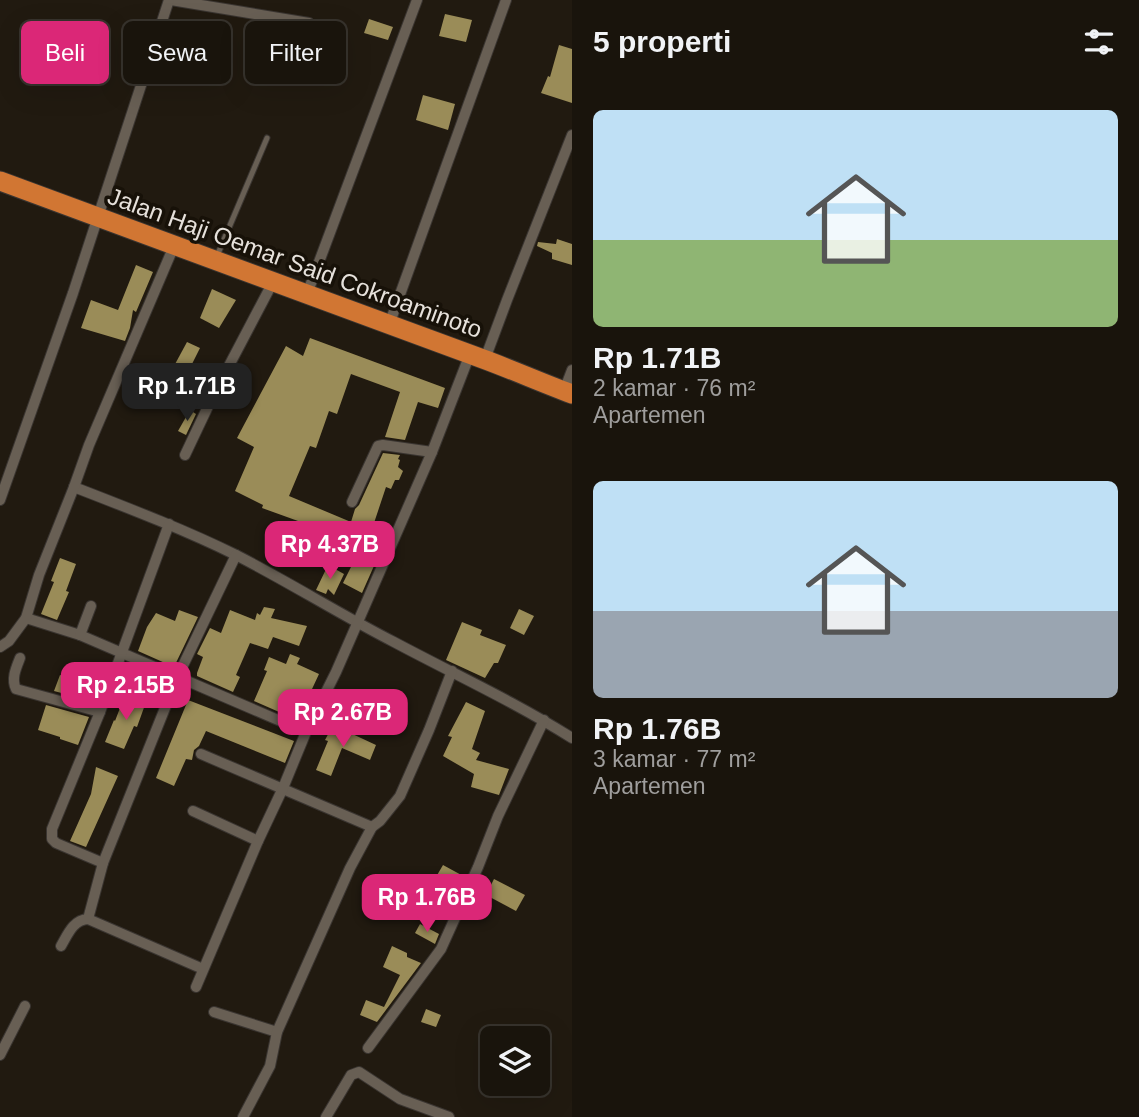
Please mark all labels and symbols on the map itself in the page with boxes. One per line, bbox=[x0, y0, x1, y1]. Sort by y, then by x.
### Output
street label: Jalan Haji Oemar Said Cokroaminoto bbox=[104, 182, 486, 343]
pin: Rp 1.71B bbox=[115, 364, 259, 423]
pin: Rp 4.37B bbox=[258, 522, 402, 581]
pin: Rp 2.15B bbox=[54, 662, 198, 722]
pin: Rp 2.67B bbox=[271, 690, 415, 749]
pin: Rp 1.76B bbox=[355, 874, 499, 934]

